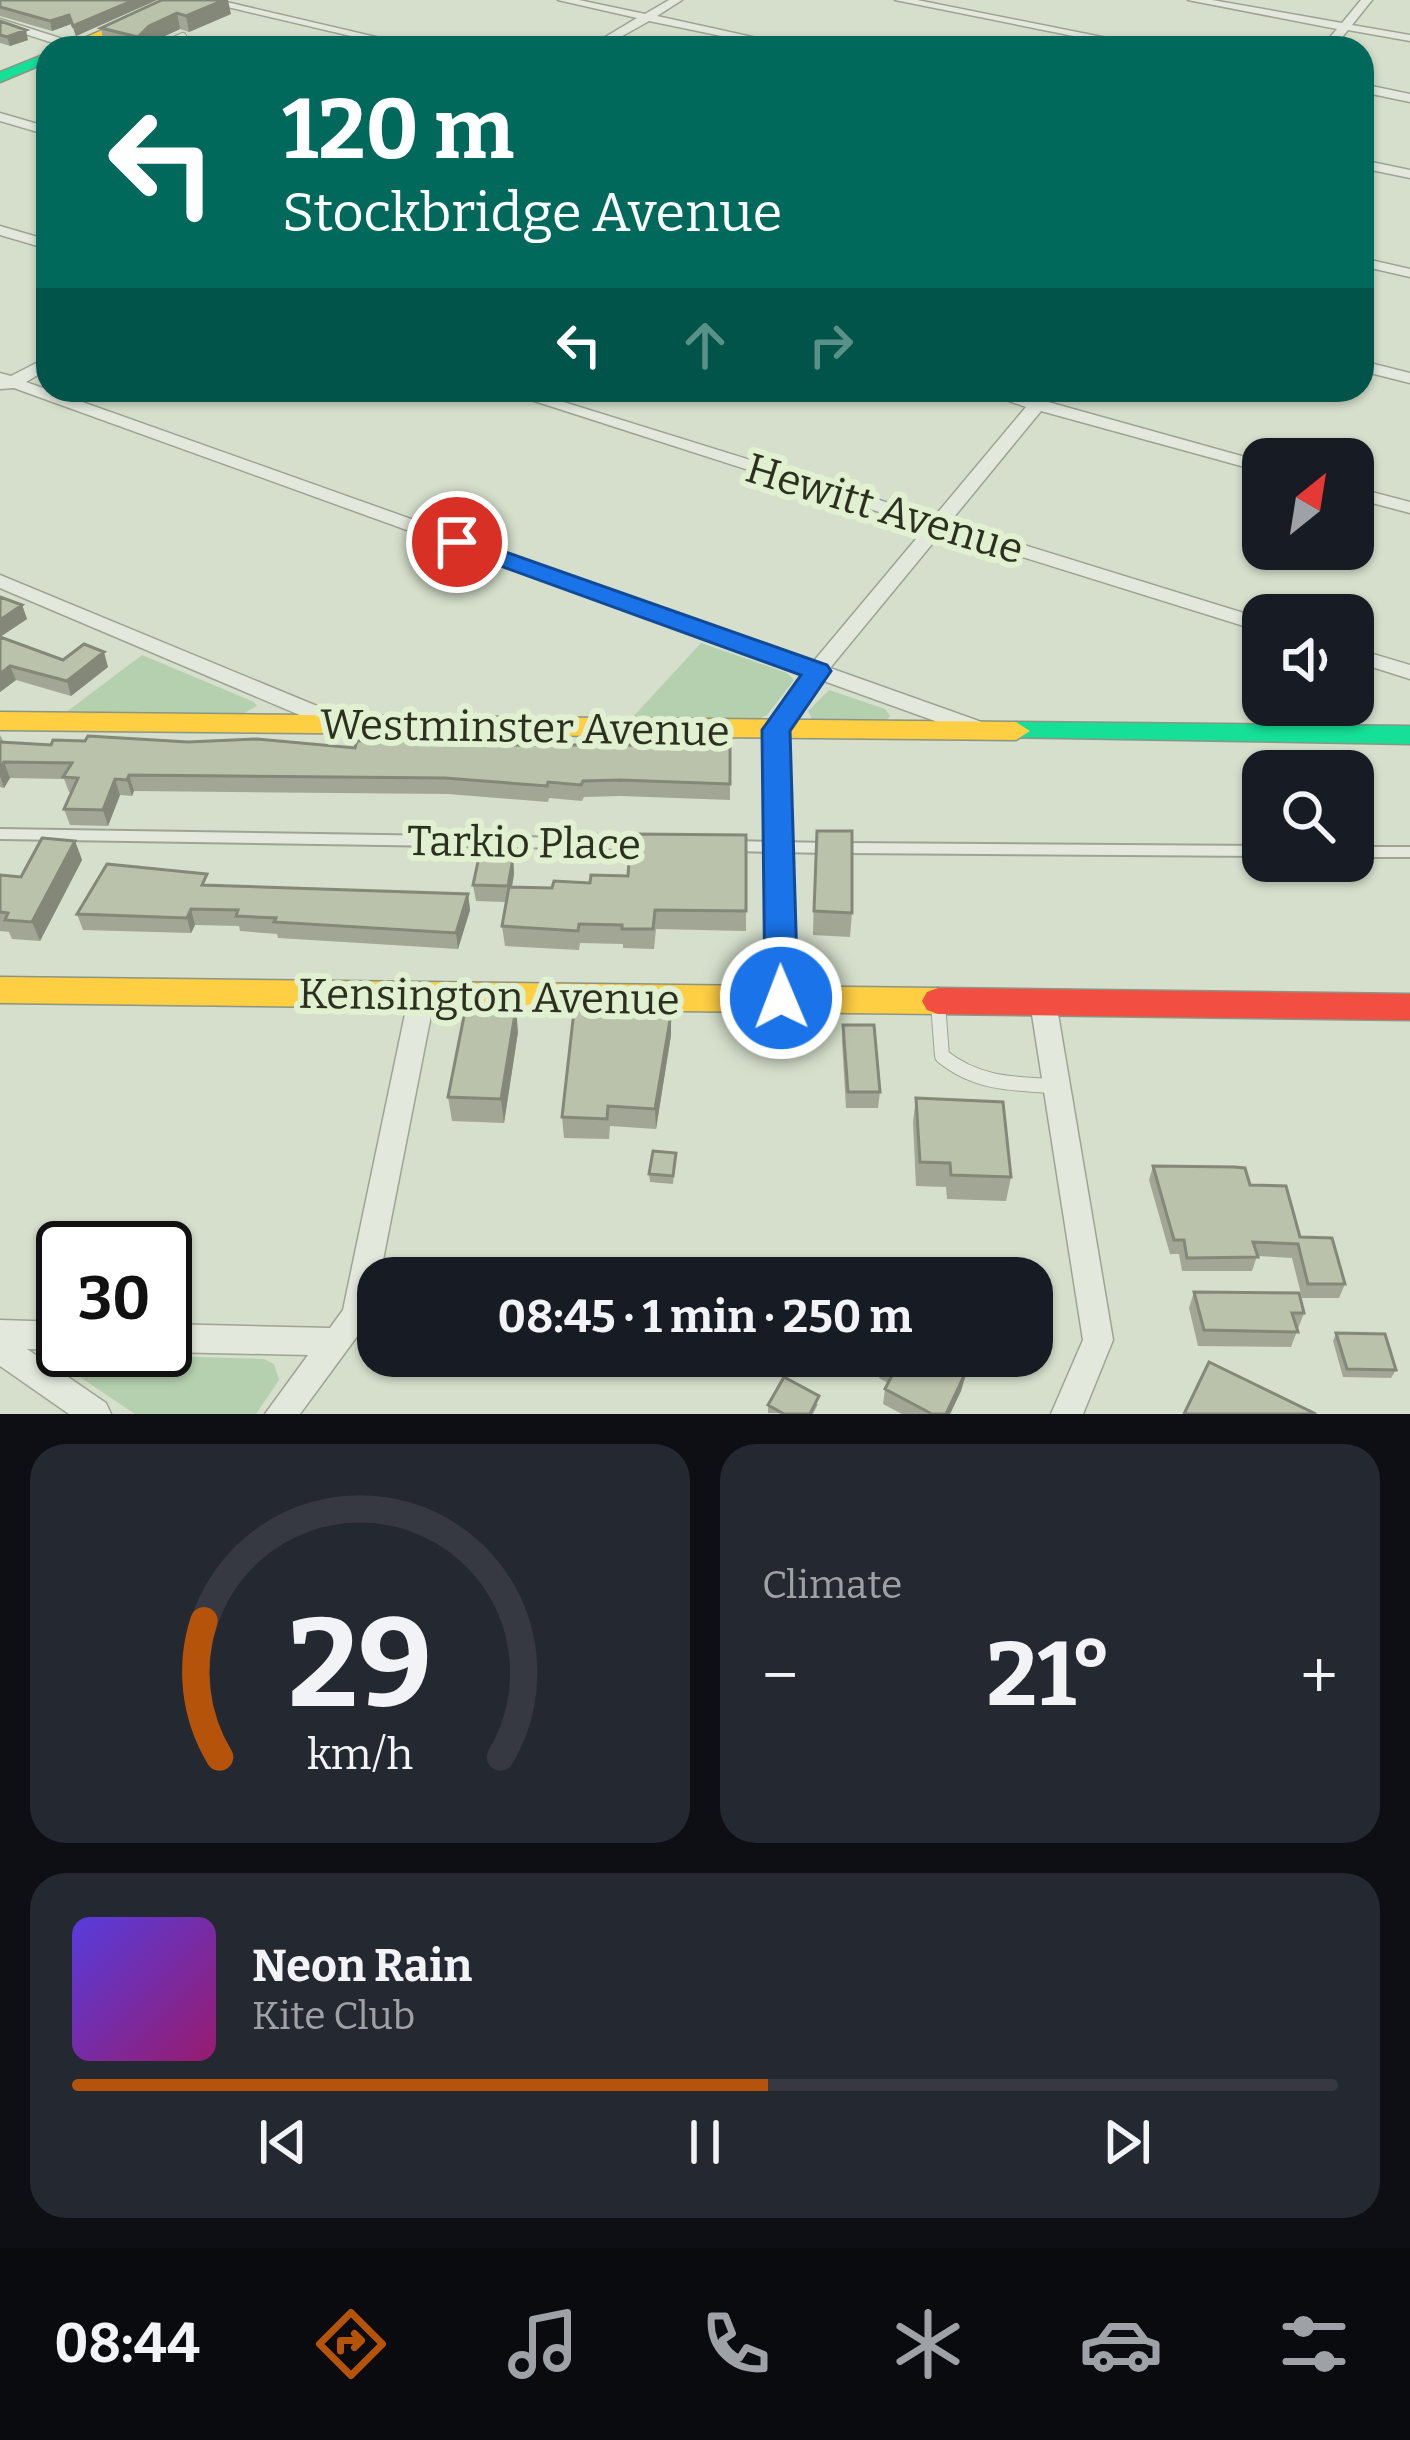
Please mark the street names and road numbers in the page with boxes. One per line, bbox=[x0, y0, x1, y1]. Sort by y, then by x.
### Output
street label: Hewitt Avenue bbox=[740, 443, 1029, 575]
street label: Westminster Avenue bbox=[320, 699, 730, 757]
street label: Tarkio Place bbox=[407, 816, 641, 870]
street label: Kensington Avenue bbox=[298, 969, 680, 1025]

